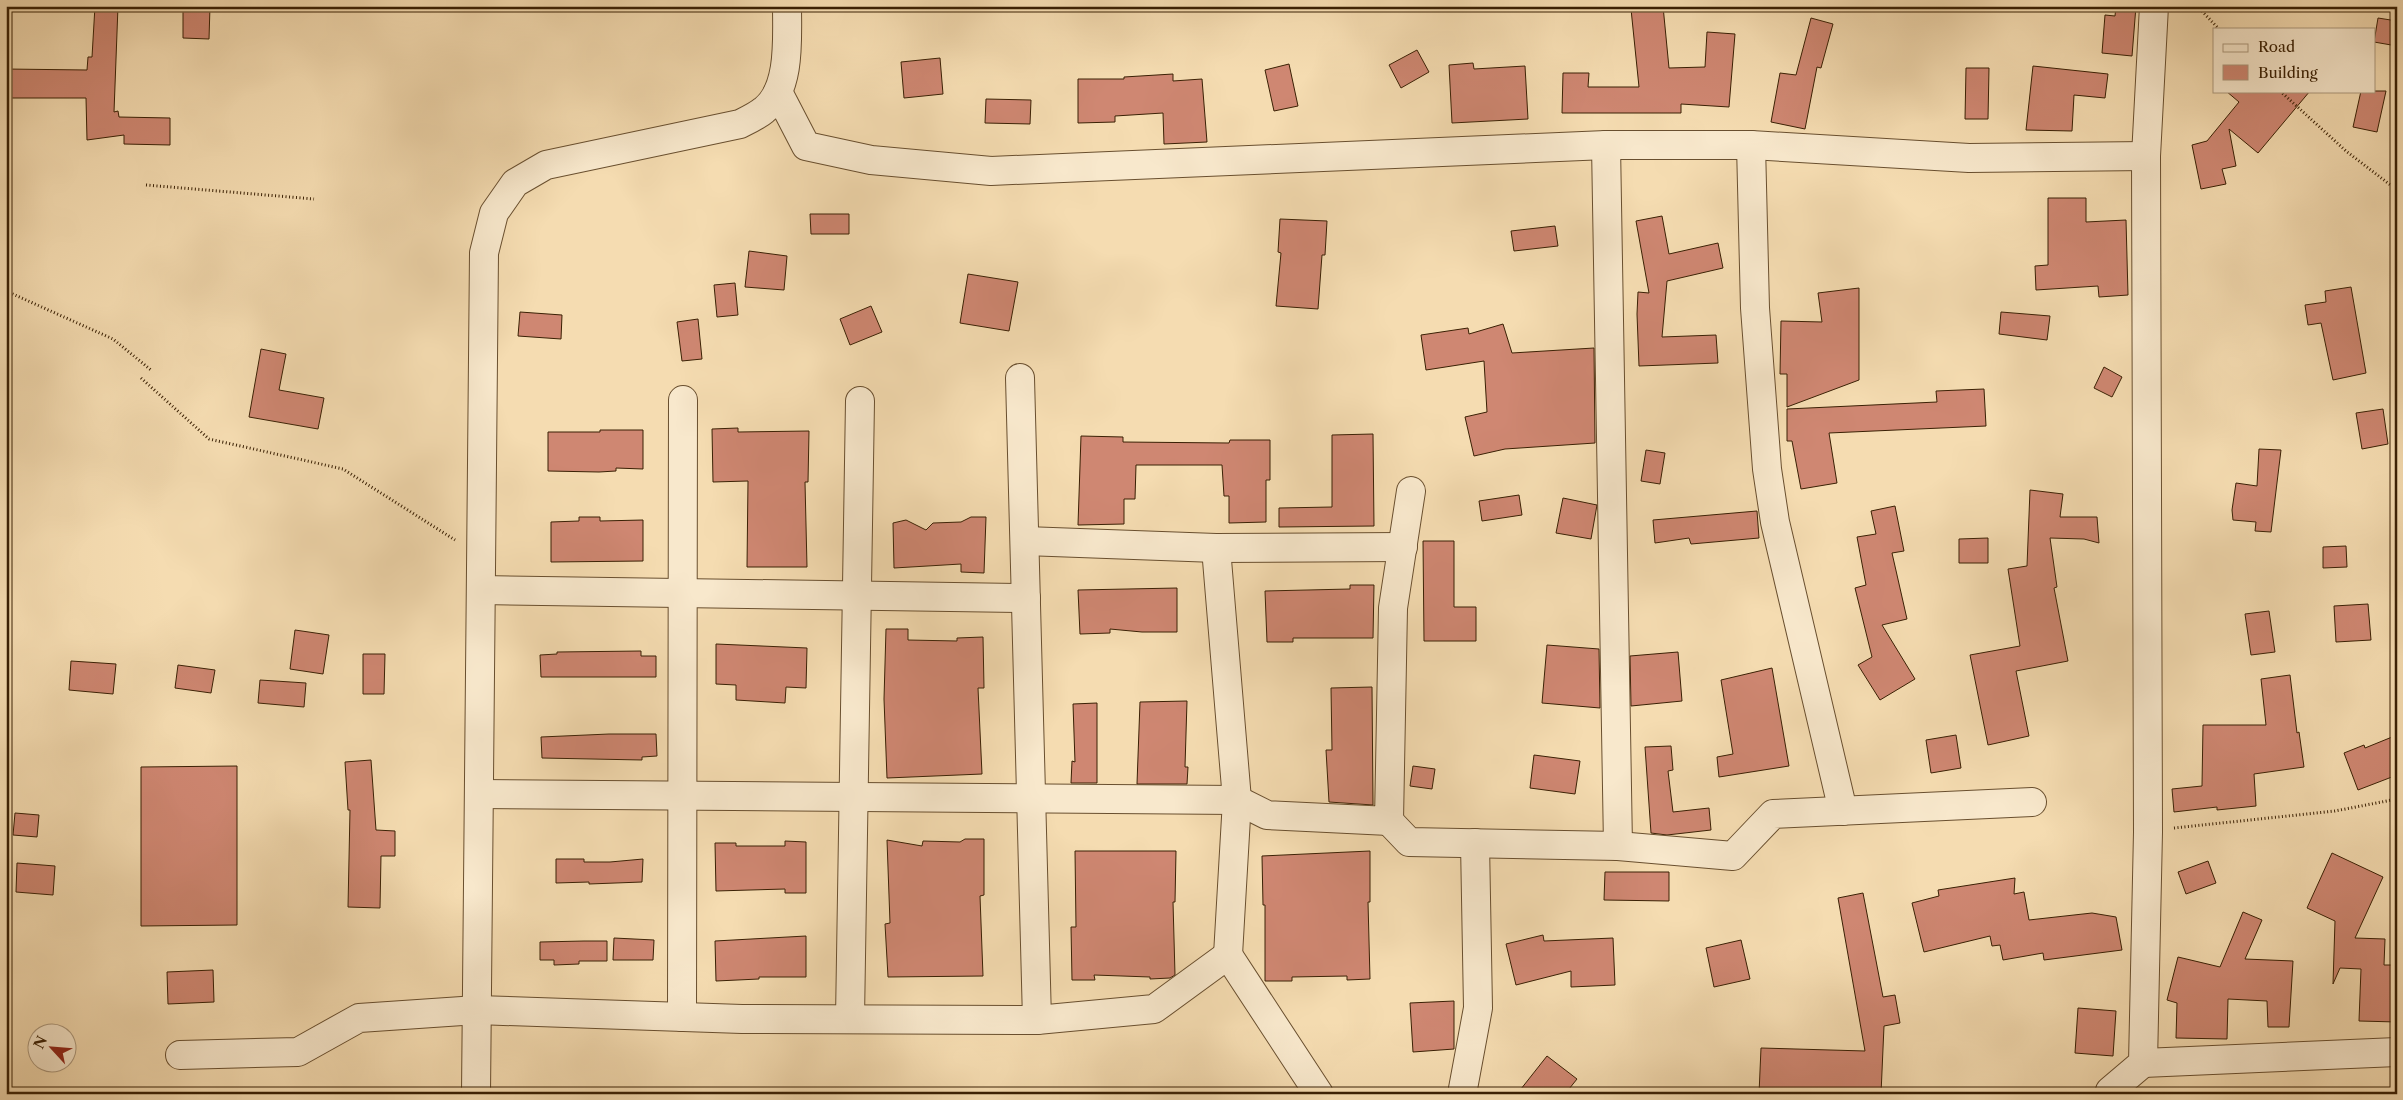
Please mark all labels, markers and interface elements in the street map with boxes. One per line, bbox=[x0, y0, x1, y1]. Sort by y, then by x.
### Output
legend bbox=[2213, 28, 2376, 92]
text: Road bbox=[2258, 37, 2295, 56]
text: Building bbox=[2258, 63, 2318, 82]
north arrow bbox=[28, 1022, 78, 1072]
text: N bbox=[30, 1033, 51, 1052]

